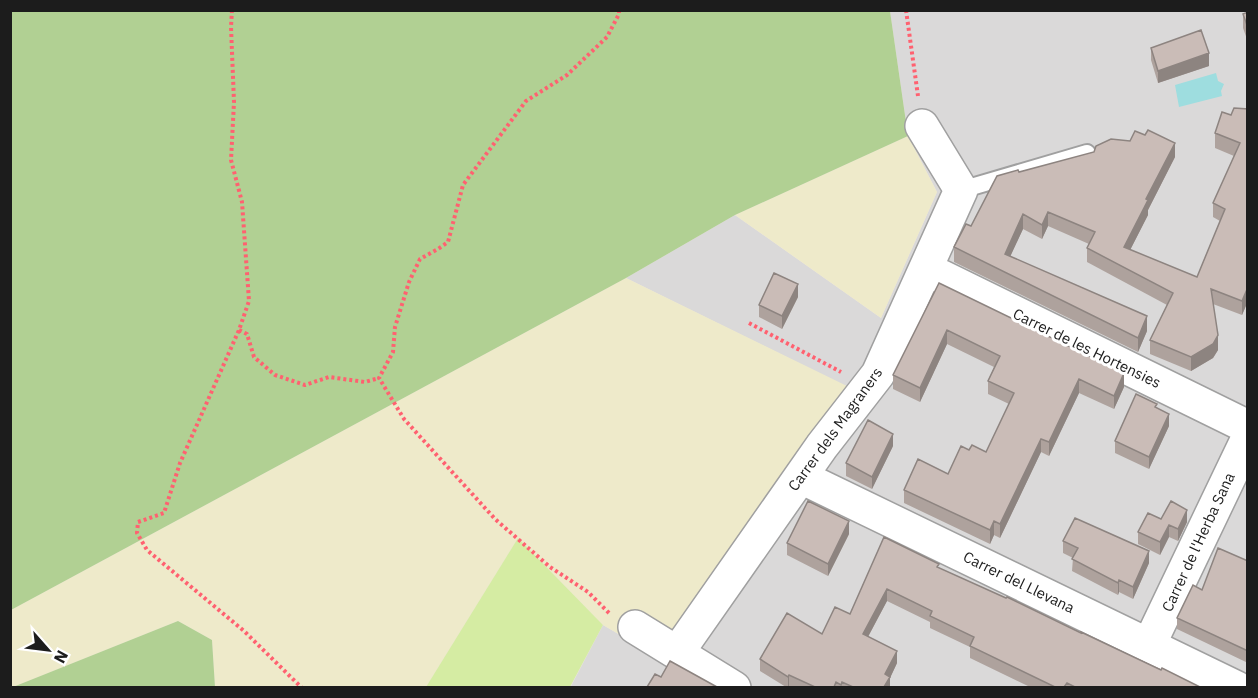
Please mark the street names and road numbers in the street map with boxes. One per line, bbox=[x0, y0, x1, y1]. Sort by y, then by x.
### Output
street label: Carrer de les Hortensies bbox=[1010, 304, 1164, 392]
street label: Carrer dels Magraners bbox=[784, 363, 886, 495]
street label: Carrer de l'Herba Sana bbox=[1157, 469, 1239, 615]
street label: Carrer del Llevana bbox=[960, 547, 1078, 617]

